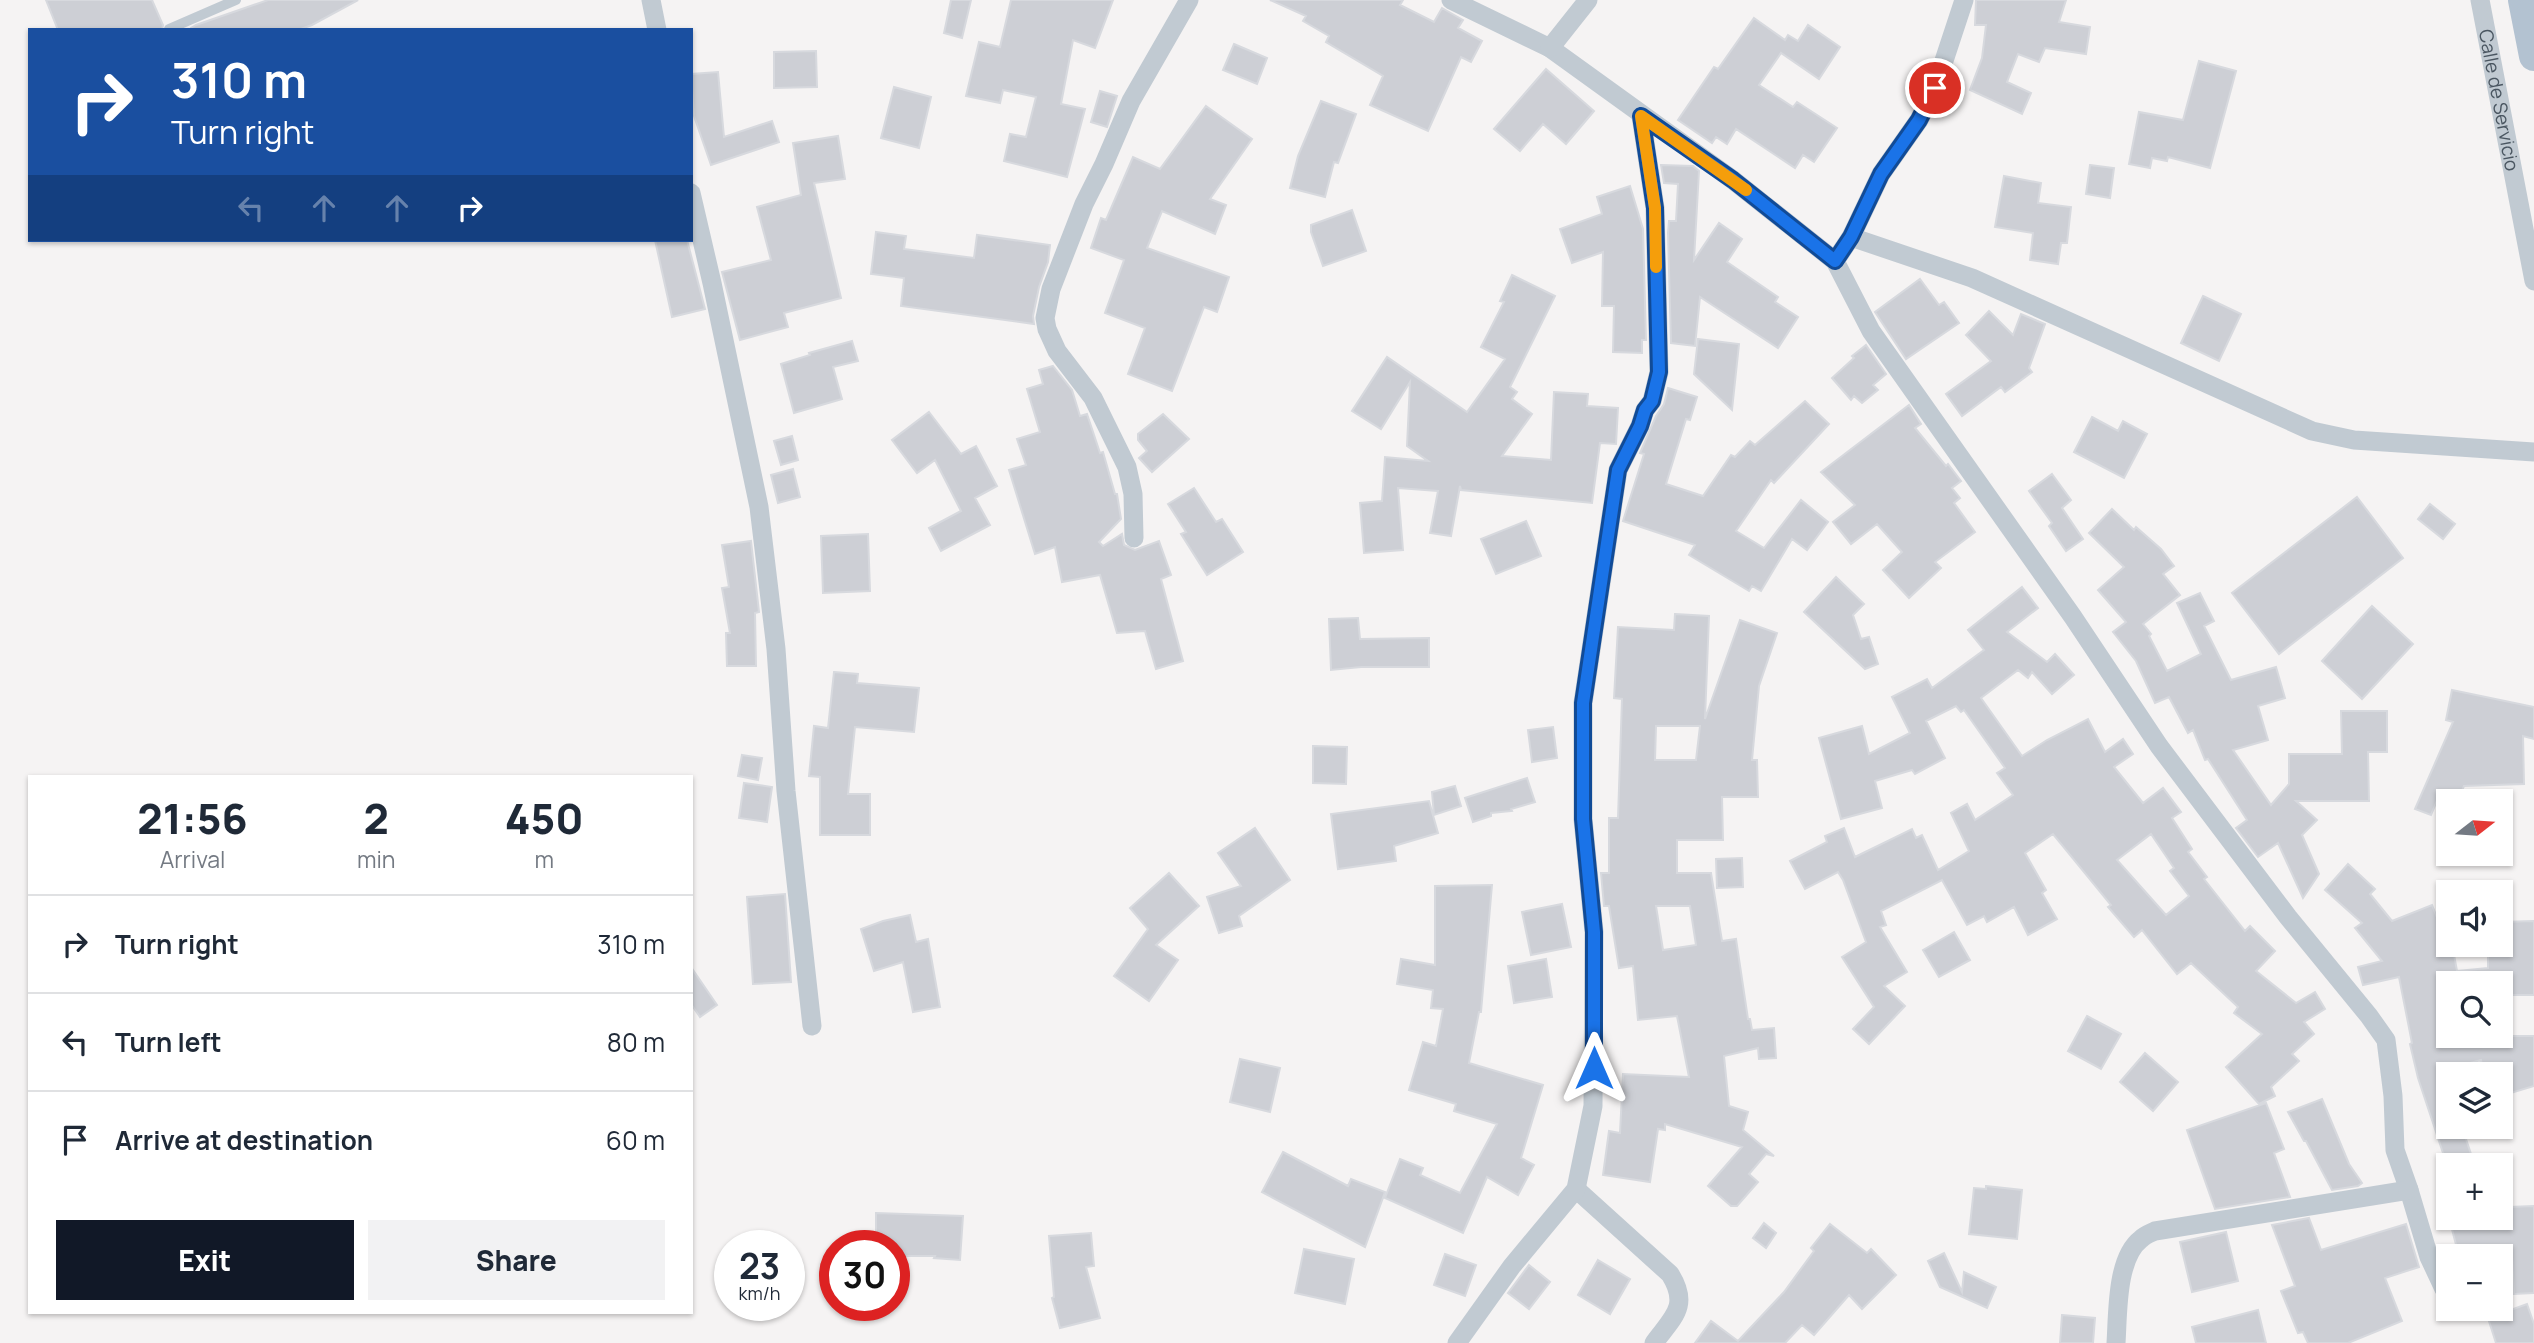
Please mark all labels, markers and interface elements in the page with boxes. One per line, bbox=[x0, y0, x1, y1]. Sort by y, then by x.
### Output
street label: Calle de Servicio bbox=[2473, 27, 2526, 173]
text: 310 m bbox=[171, 46, 307, 113]
icon: right bbox=[56, 56, 147, 147]
pin bbox=[1905, 58, 1965, 118]
icon: arrive bbox=[1916, 69, 1954, 107]
text: Turn right bbox=[171, 110, 314, 154]
icon: left bbox=[232, 189, 270, 227]
icon: ahead bbox=[305, 189, 343, 227]
icon: ahead bbox=[378, 189, 416, 227]
icon: right bbox=[451, 189, 489, 227]
text: 21:56 bbox=[137, 789, 248, 847]
text: 2 bbox=[364, 789, 389, 847]
text: 450 bbox=[505, 789, 584, 847]
north arrow bbox=[2436, 789, 2513, 866]
map controls bbox=[2436, 789, 2513, 1321]
text: Arrival bbox=[160, 843, 225, 875]
text: min bbox=[357, 843, 395, 875]
text: m bbox=[534, 843, 554, 875]
button: sound bbox=[2436, 880, 2513, 957]
icon: right bbox=[56, 925, 94, 963]
text: Turn right bbox=[115, 926, 239, 962]
text: 310 m bbox=[597, 926, 665, 962]
button: search bbox=[2436, 971, 2513, 1048]
icon: left bbox=[56, 1023, 94, 1061]
text: Turn left bbox=[115, 1024, 222, 1060]
text: 80 m bbox=[607, 1024, 665, 1060]
position arrow bbox=[1557, 1031, 1631, 1105]
button: layers bbox=[2436, 1062, 2513, 1139]
icon: arrive bbox=[56, 1121, 94, 1159]
text: Arrive at destination bbox=[115, 1122, 373, 1158]
text: 60 m bbox=[606, 1122, 665, 1158]
button: + bbox=[2436, 1153, 2513, 1230]
button: Exit bbox=[56, 1220, 354, 1300]
button: Share bbox=[368, 1220, 665, 1300]
speed limit sign: 30 bbox=[819, 1230, 910, 1321]
text: 23 bbox=[739, 1242, 780, 1290]
button: − bbox=[2436, 1244, 2513, 1321]
text: km/h bbox=[739, 1281, 780, 1305]

